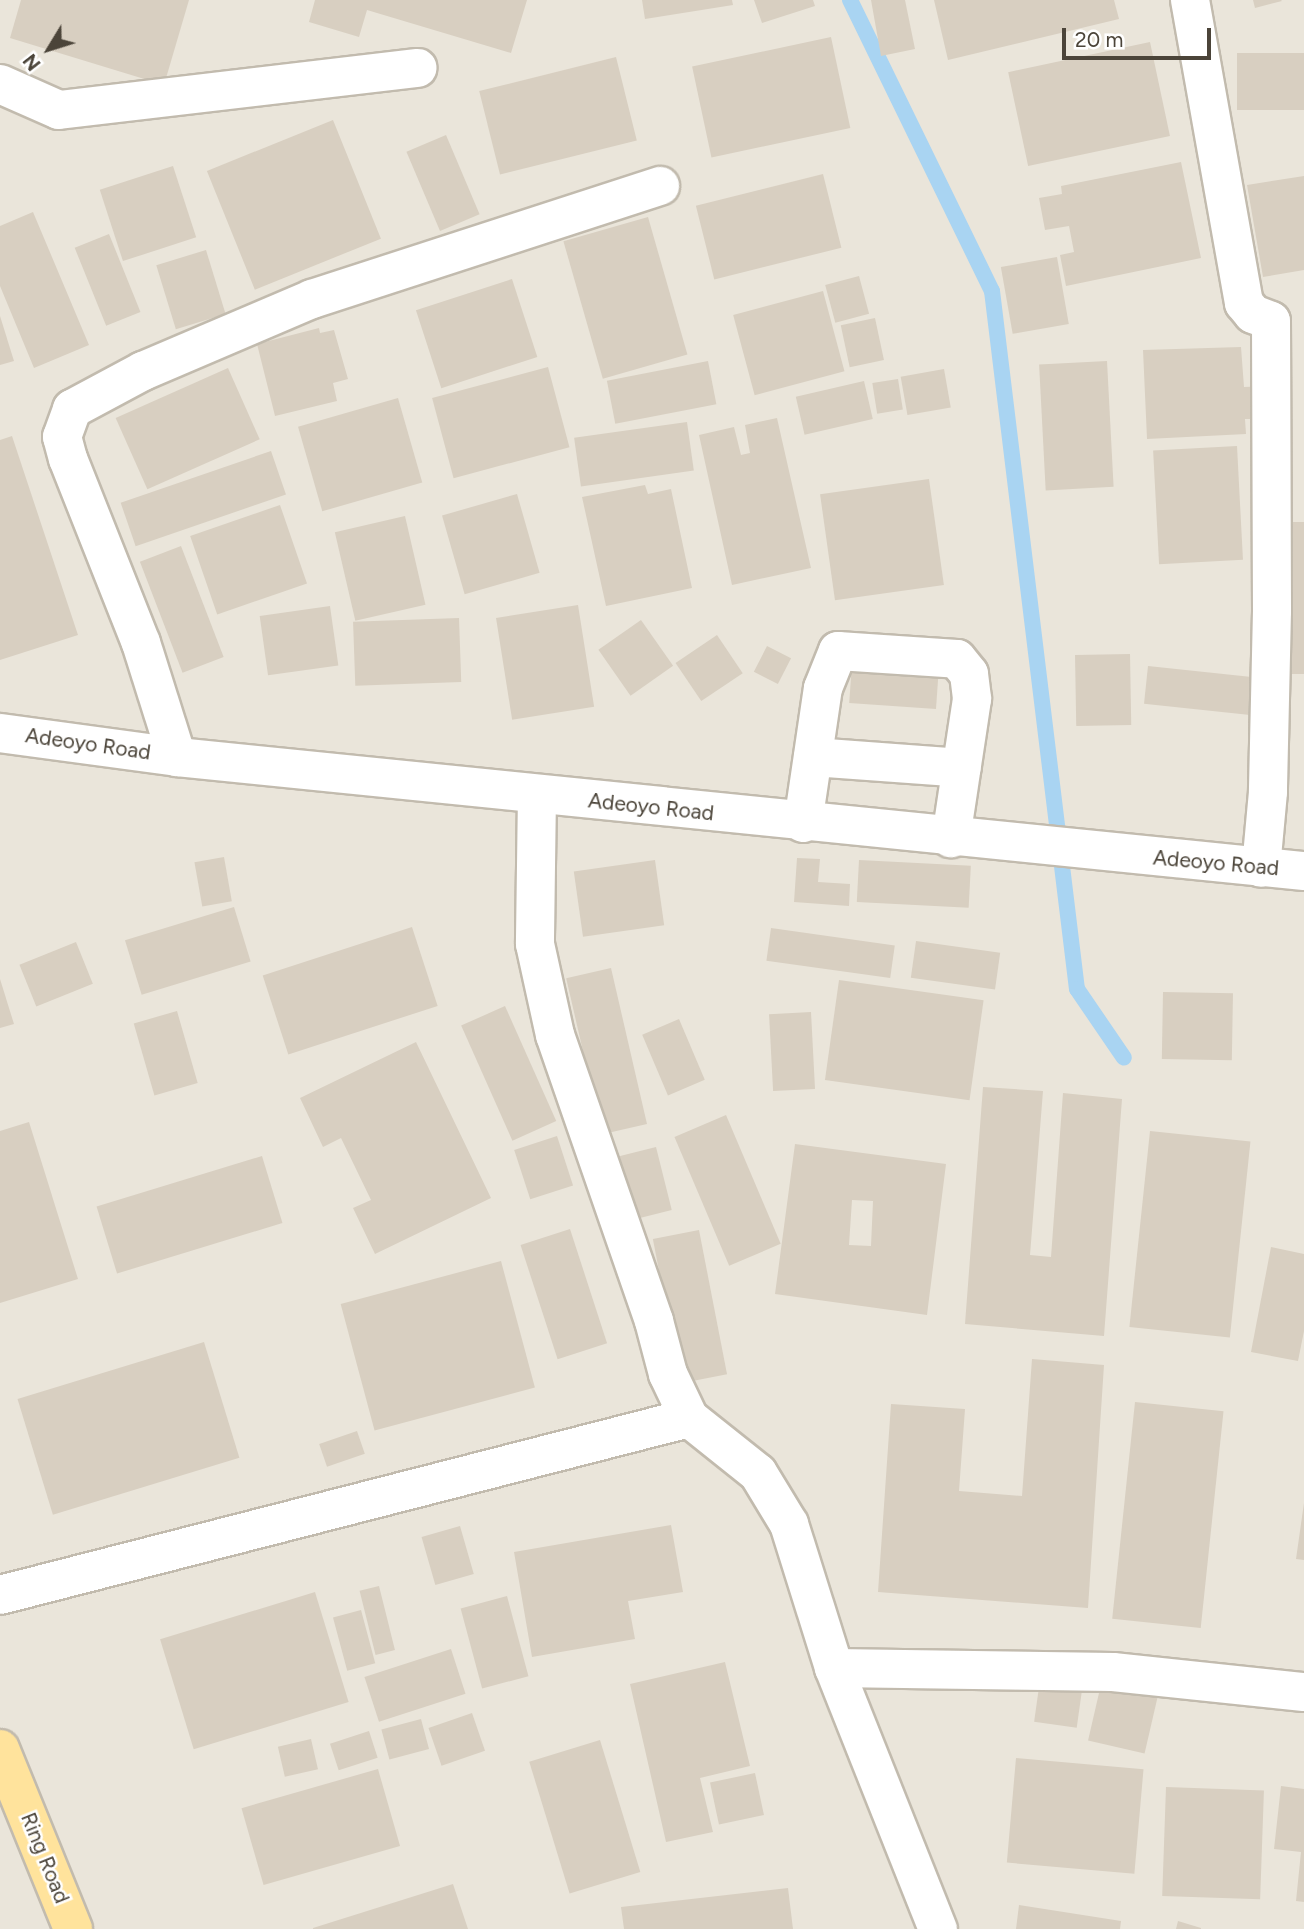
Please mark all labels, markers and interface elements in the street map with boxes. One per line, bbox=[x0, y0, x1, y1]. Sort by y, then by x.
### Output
north arrow bbox=[14, 14, 84, 84]
scale bar bbox=[1066, 14, 1215, 58]
text: 20 m bbox=[1075, 27, 1123, 52]
text: N bbox=[18, 49, 46, 75]
street label: Adeoyo Road bbox=[24, 723, 152, 765]
street label: Adeoyo Road bbox=[587, 788, 715, 826]
street label: Adeoyo Road bbox=[1152, 845, 1280, 881]
street label: Ring Road bbox=[15, 1809, 75, 1907]

